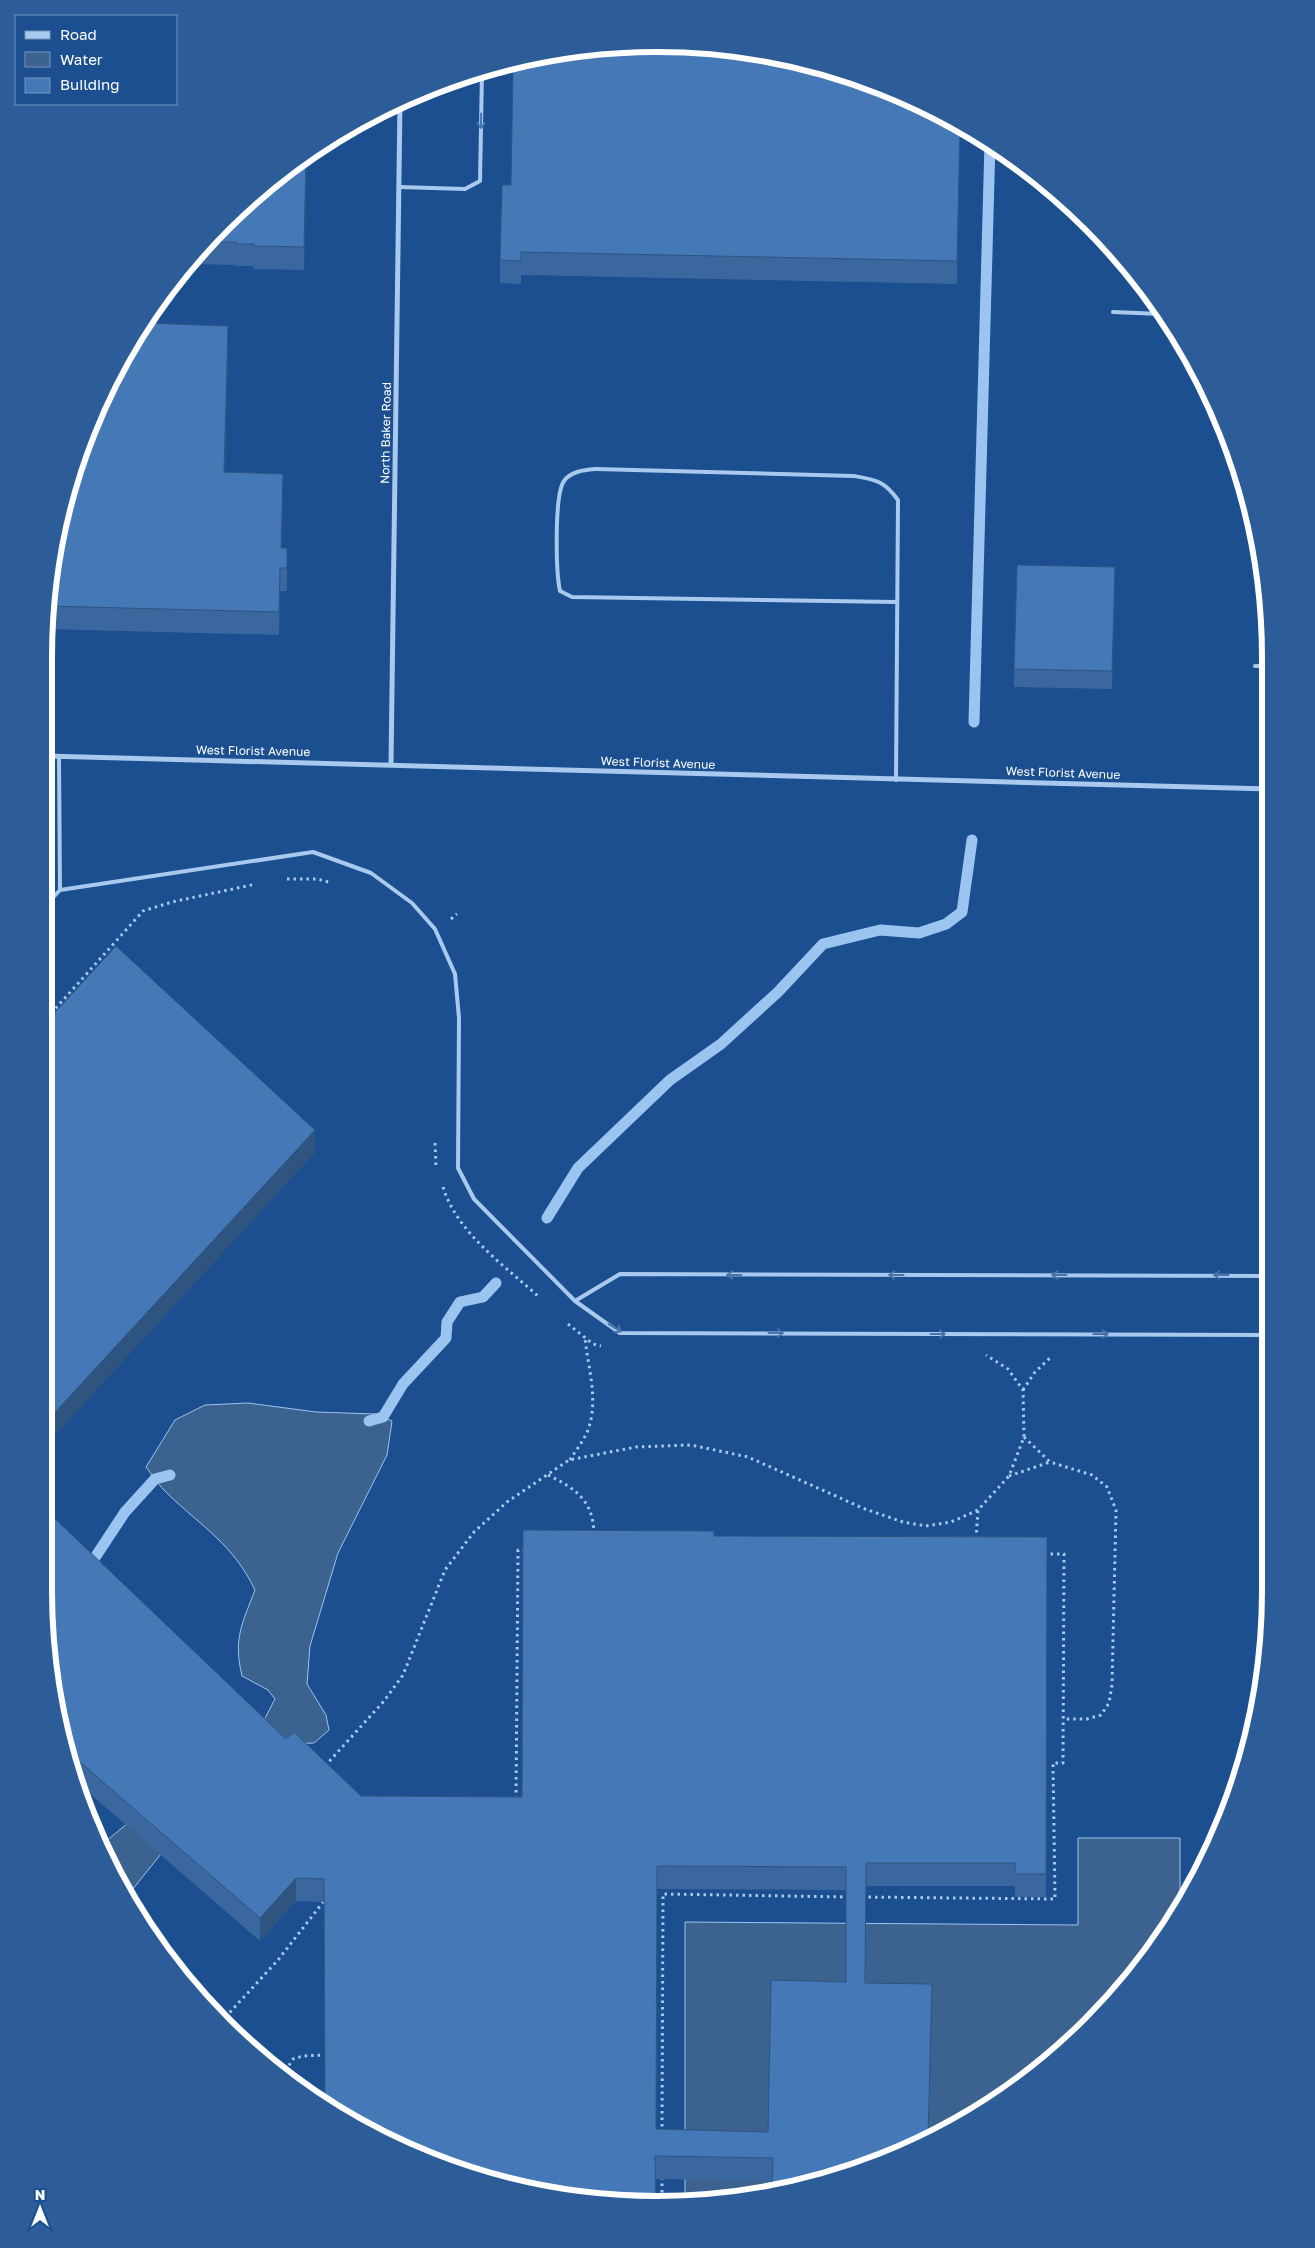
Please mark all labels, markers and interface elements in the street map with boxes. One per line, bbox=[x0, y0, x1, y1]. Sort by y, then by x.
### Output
legend bbox=[15, 15, 178, 105]
text: Road bbox=[60, 25, 97, 43]
text: Water bbox=[60, 50, 103, 68]
text: Building bbox=[60, 75, 120, 93]
one-way arrow bbox=[477, 113, 486, 129]
street label: North Baker Road bbox=[377, 382, 394, 484]
street label: West Florist Avenue bbox=[196, 742, 310, 759]
street label: West Florist Avenue bbox=[600, 753, 716, 772]
street label: West Florist Avenue bbox=[1005, 763, 1121, 782]
one-way arrow bbox=[726, 1270, 742, 1280]
one-way arrow bbox=[888, 1270, 904, 1280]
one-way arrow bbox=[1051, 1270, 1067, 1280]
one-way arrow bbox=[1213, 1270, 1230, 1280]
one-way arrow bbox=[607, 1324, 621, 1334]
one-way arrow bbox=[767, 1328, 783, 1338]
one-way arrow bbox=[930, 1329, 946, 1339]
one-way arrow bbox=[1092, 1329, 1108, 1339]
north arrow bbox=[15, 2183, 65, 2233]
text: N bbox=[35, 2186, 45, 2203]

